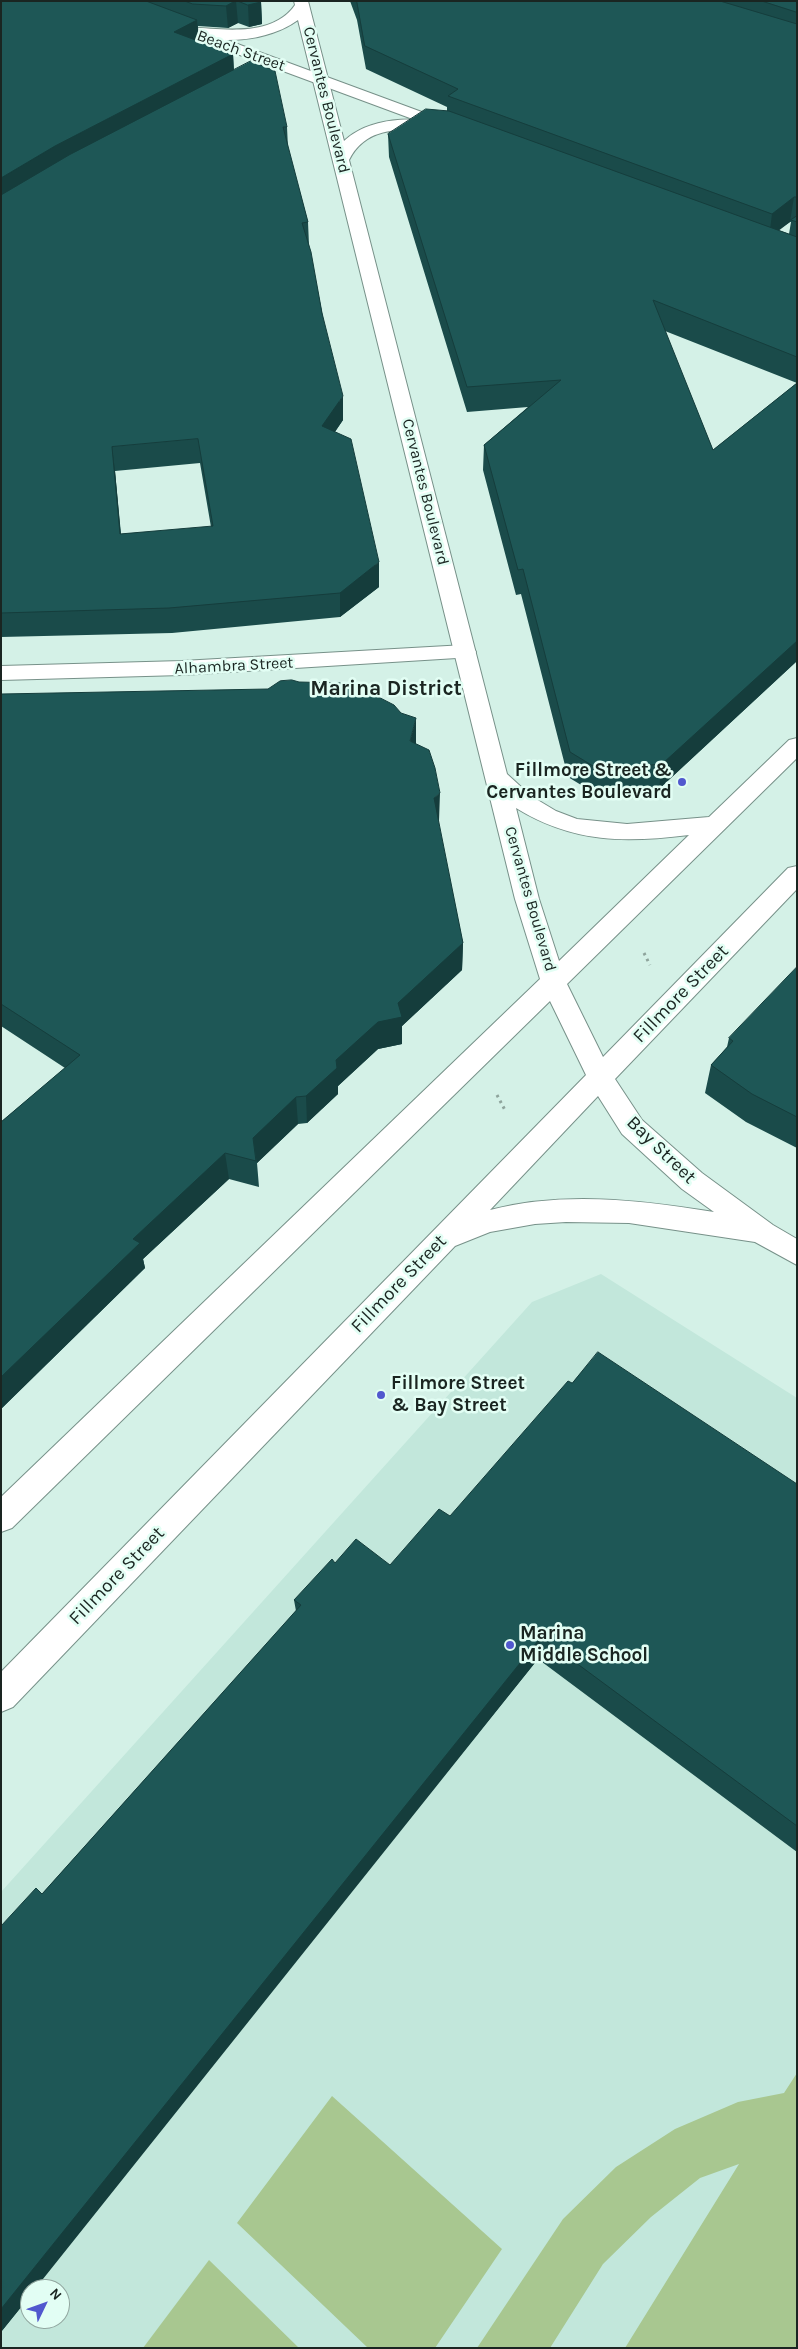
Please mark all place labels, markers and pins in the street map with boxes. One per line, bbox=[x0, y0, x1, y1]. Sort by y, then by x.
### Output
place label: Fillmore Street & Cervantes Boulevard bbox=[486, 760, 672, 804]
marker: Fillmore Street & Cervantes Boulevard bbox=[676, 776, 688, 788]
place label: Fillmore Street & Bay Street bbox=[391, 1373, 525, 1417]
marker: Fillmore Street & Bay Street bbox=[375, 1389, 387, 1401]
place label: Marina Middle School bbox=[520, 1623, 648, 1667]
marker: Marina Middle School bbox=[504, 1639, 516, 1651]

